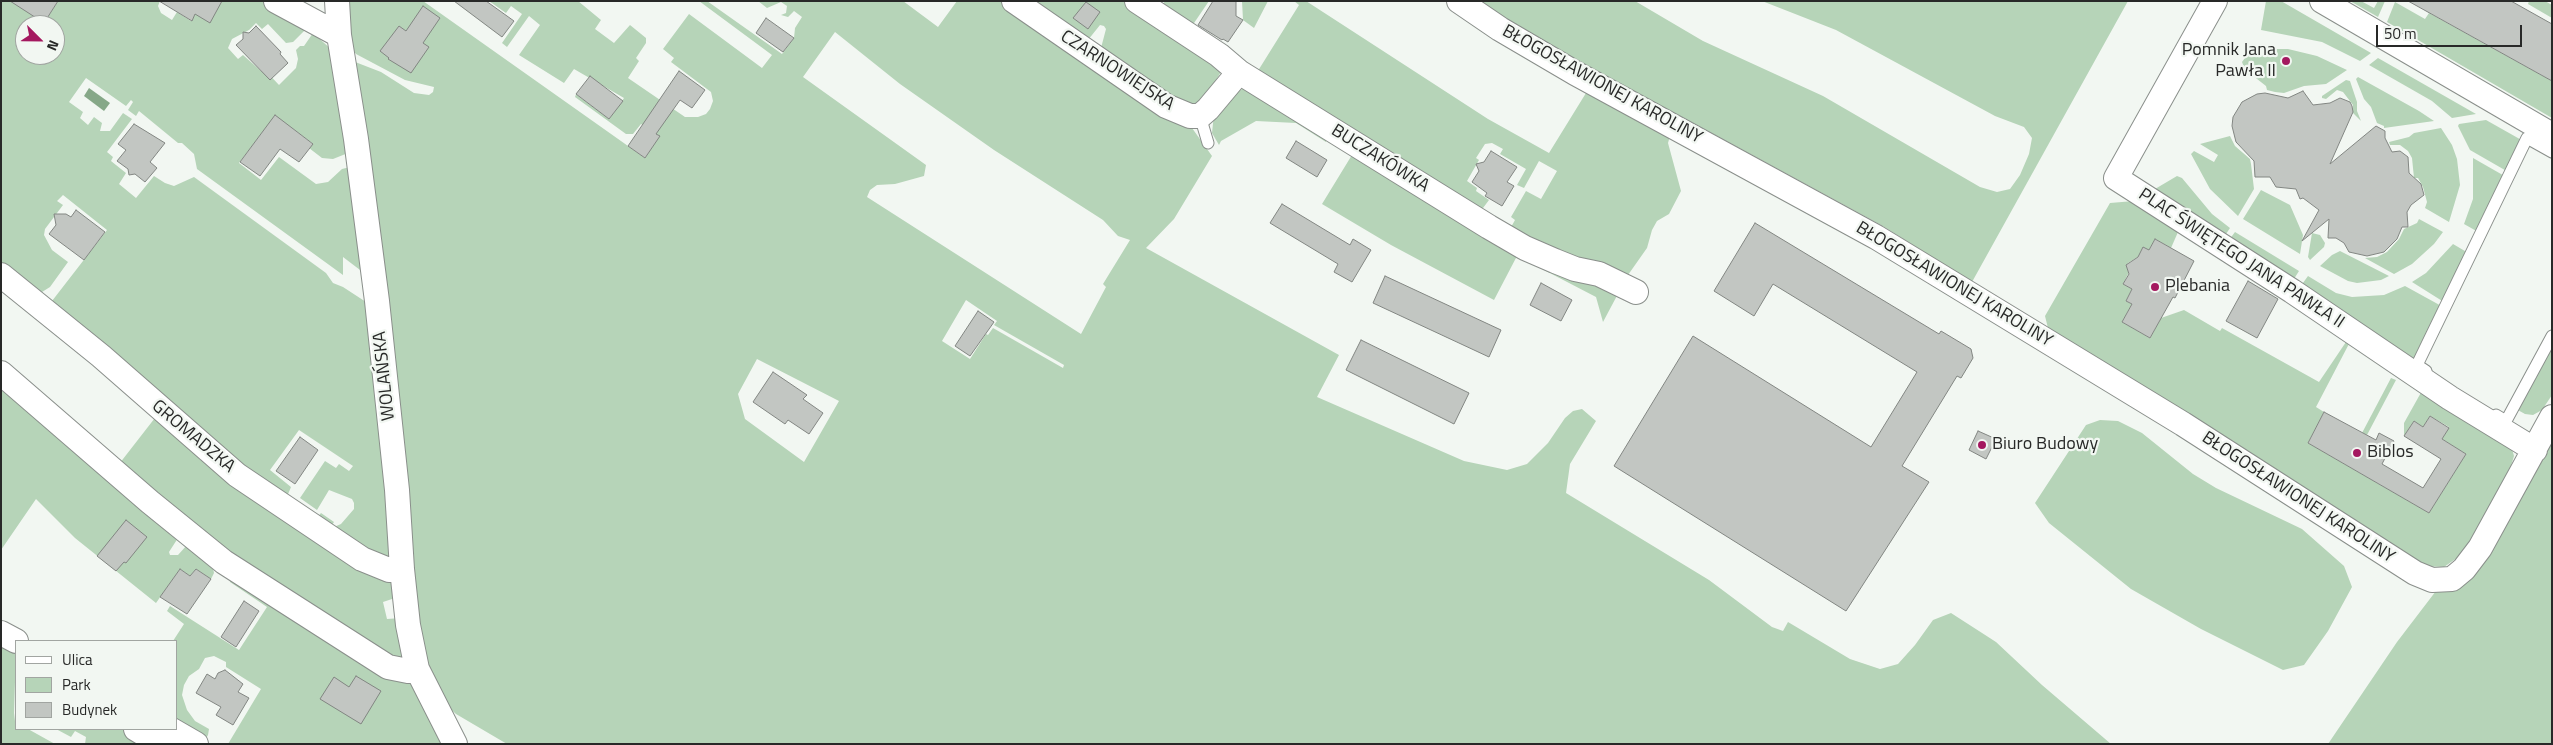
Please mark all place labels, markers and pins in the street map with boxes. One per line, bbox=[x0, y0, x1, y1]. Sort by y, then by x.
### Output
place label: Pomnik Jana Pawła II bbox=[2182, 40, 2276, 82]
marker: Pomnik Jana Pawła II bbox=[2280, 55, 2292, 67]
place label: Plebania bbox=[2165, 276, 2230, 298]
marker: Plebania bbox=[2149, 281, 2161, 293]
place label: Biuro Budowy bbox=[1992, 434, 2098, 456]
marker: Biuro Budowy bbox=[1976, 439, 1988, 451]
place label: Biblos bbox=[2367, 442, 2414, 464]
marker: Biblos bbox=[2351, 447, 2363, 459]

